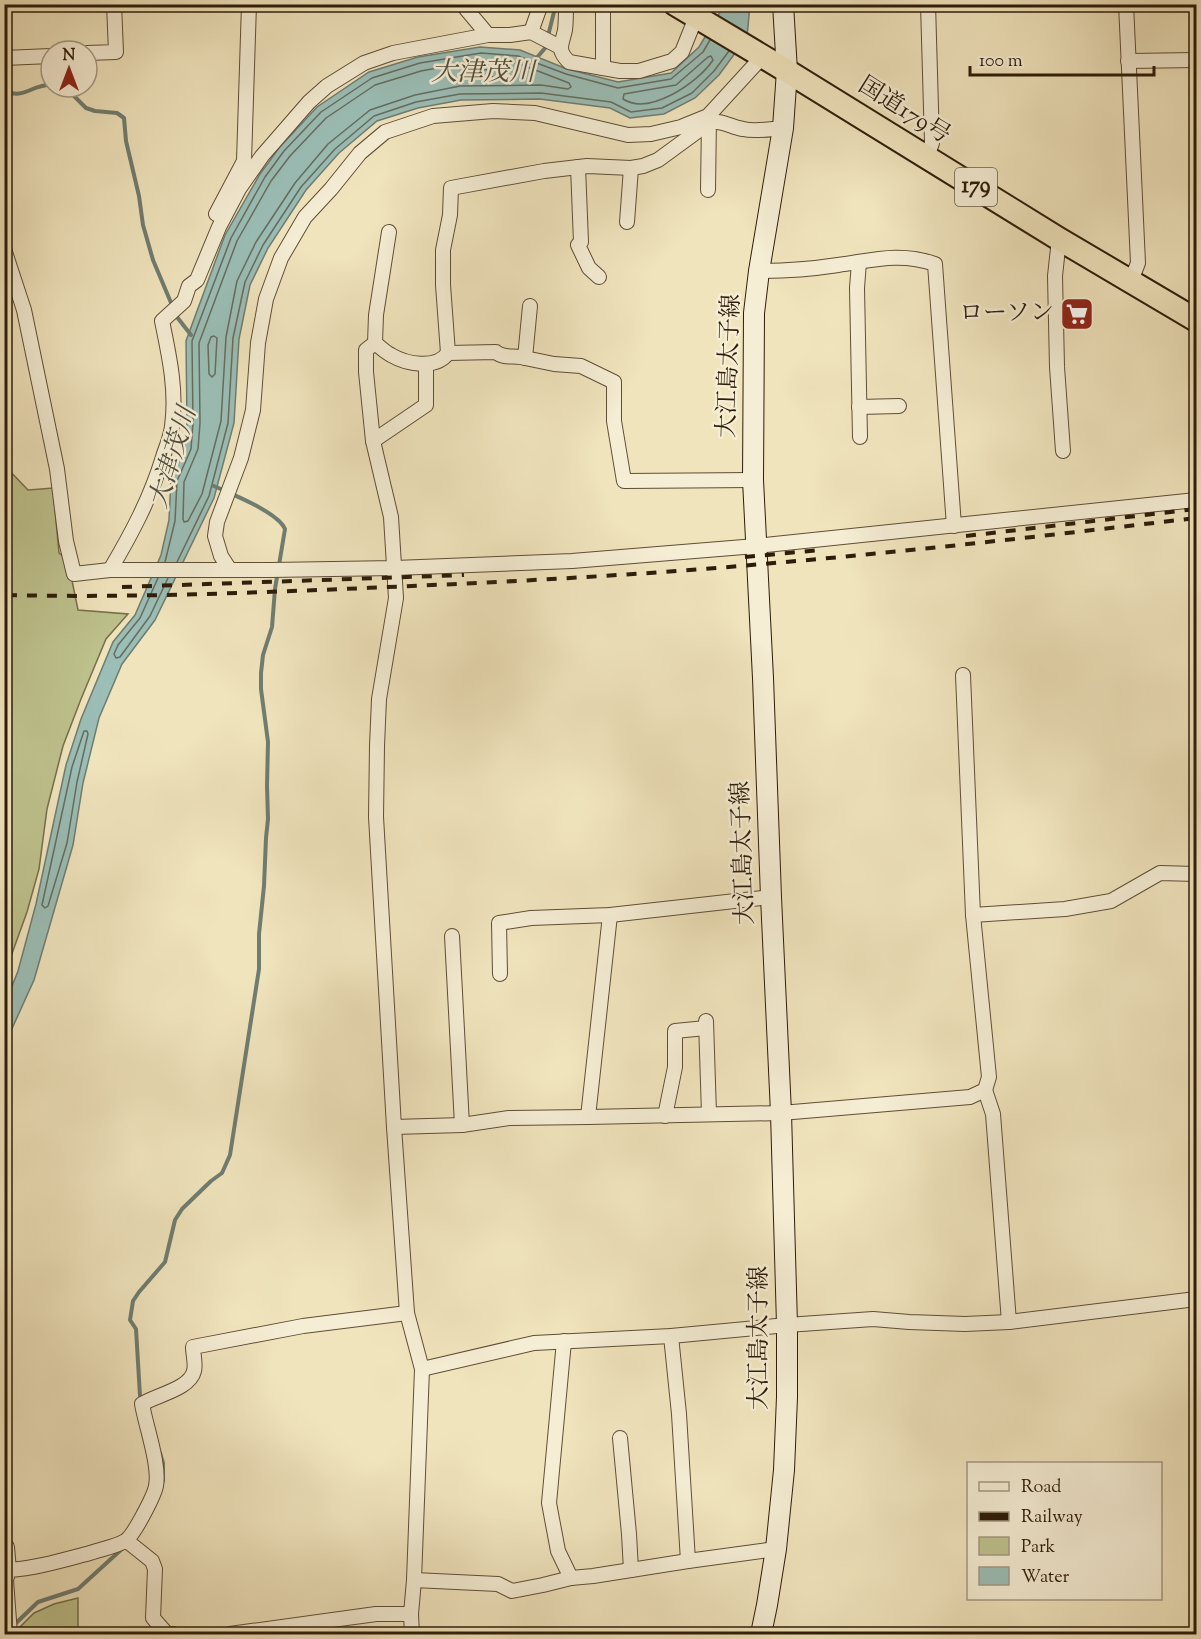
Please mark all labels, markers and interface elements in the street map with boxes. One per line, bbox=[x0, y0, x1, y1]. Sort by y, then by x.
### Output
north arrow bbox=[39, 39, 99, 99]
scale bar bbox=[970, 39, 1154, 77]
text: N bbox=[63, 45, 76, 68]
text: 100 m bbox=[979, 49, 1023, 75]
water label: 大津茂川 bbox=[431, 55, 538, 92]
street label: 国道179号 bbox=[851, 69, 957, 153]
road number: 179 bbox=[955, 168, 997, 206]
street label: 大江島太子線 bbox=[710, 293, 750, 439]
supermarket icon: ローソン bbox=[1059, 296, 1095, 332]
place label: ローソン bbox=[959, 297, 1054, 331]
water label: 大津茂川 bbox=[141, 400, 208, 513]
street label: 大江島太子線 bbox=[724, 780, 764, 926]
street label: 大江島太子線 bbox=[743, 1266, 777, 1410]
legend bbox=[967, 1462, 1162, 1600]
text: Road bbox=[1021, 1475, 1061, 1501]
text: Railway bbox=[1021, 1505, 1083, 1531]
text: Park bbox=[1021, 1535, 1056, 1561]
text: Water bbox=[1021, 1565, 1070, 1591]

